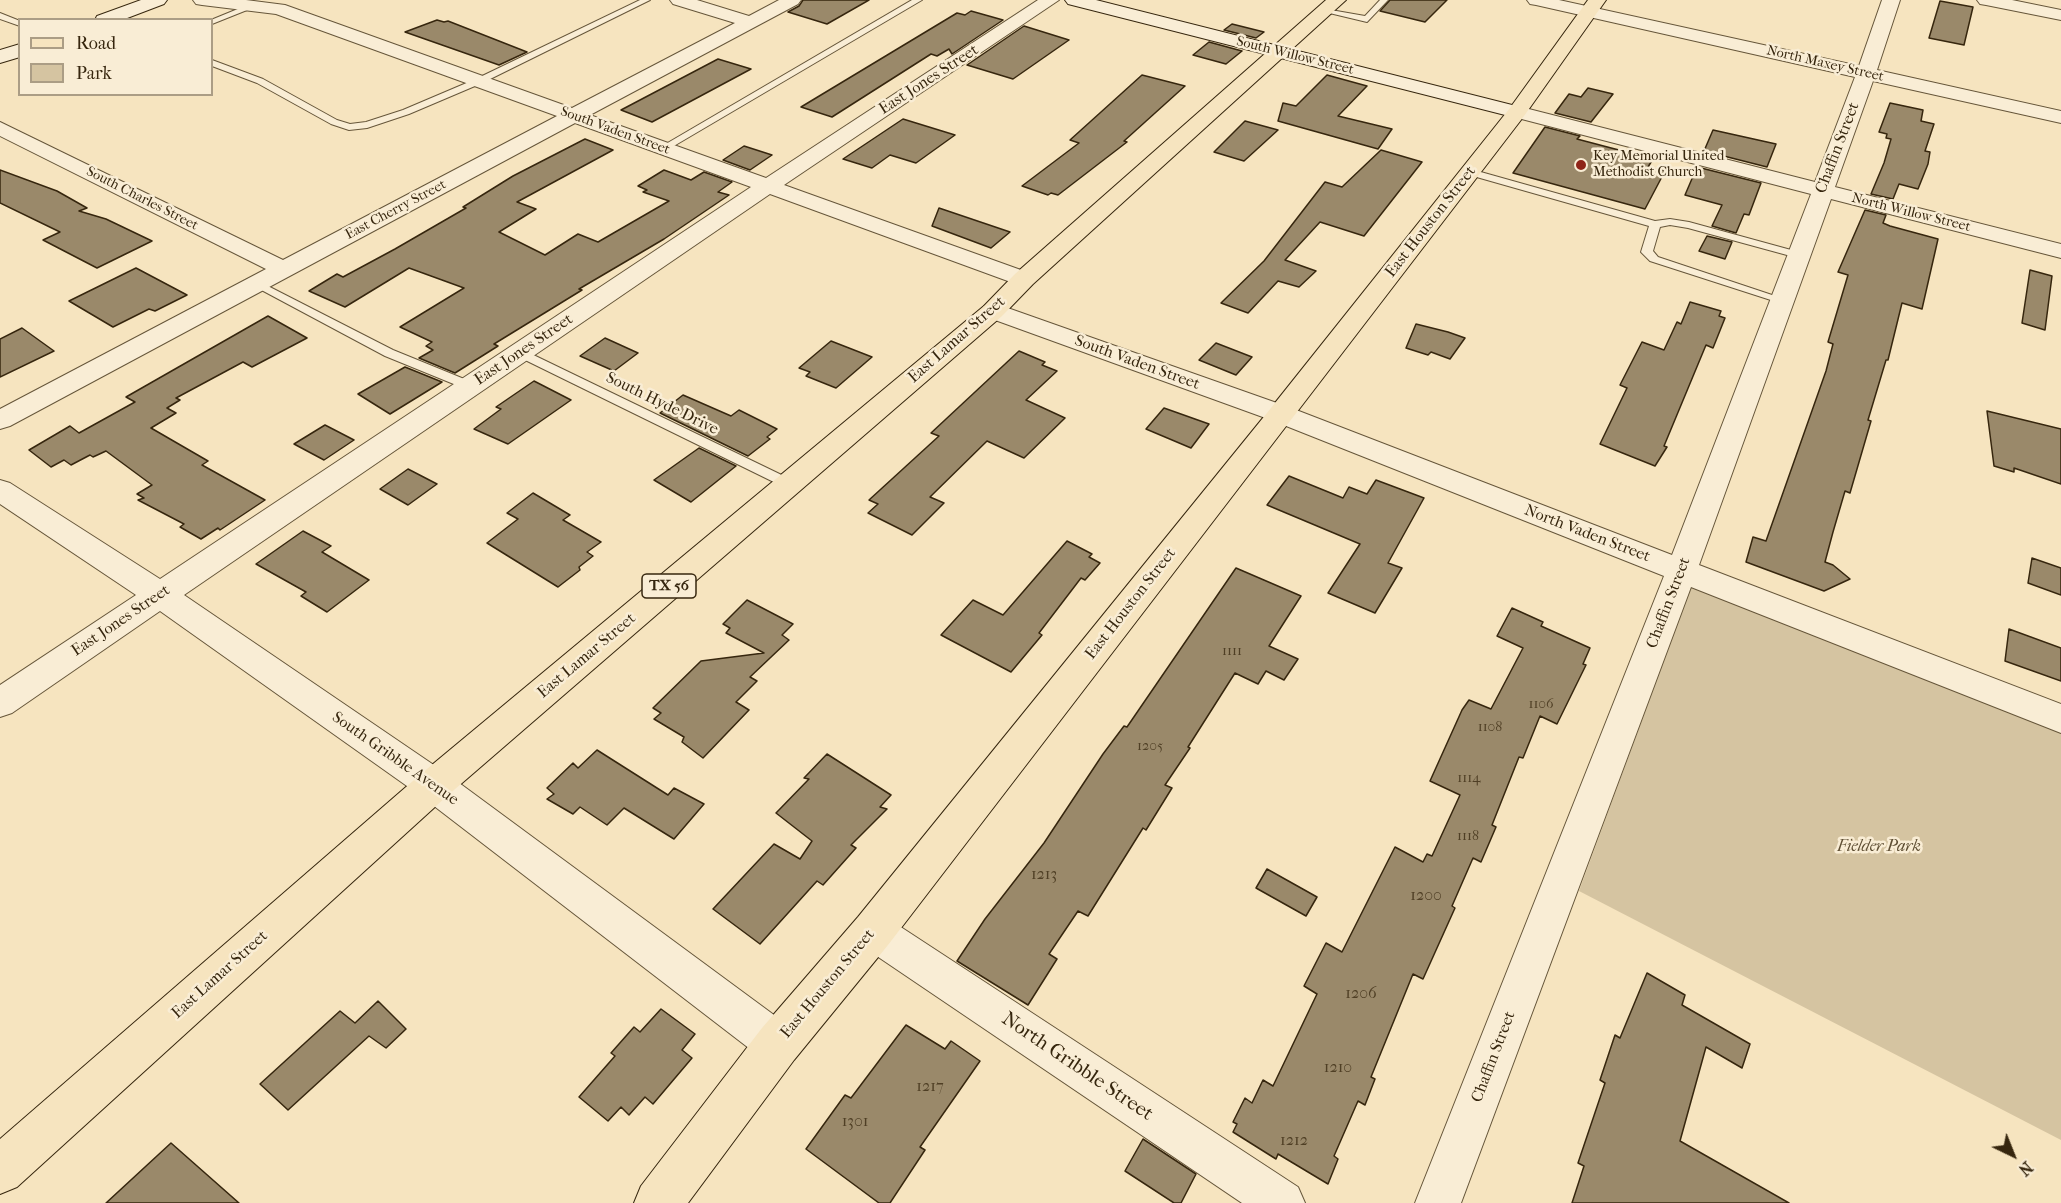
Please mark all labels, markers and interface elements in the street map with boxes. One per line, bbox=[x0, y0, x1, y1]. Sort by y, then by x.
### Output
legend bbox=[18, 18, 213, 96]
text: Road bbox=[76, 33, 116, 54]
street label: South Willow Street bbox=[1234, 33, 1356, 79]
street label: East Jones Street bbox=[876, 41, 982, 119]
street label: North Maxey Street bbox=[1765, 42, 1885, 86]
text: Park bbox=[76, 63, 112, 84]
street label: Chaffin Street bbox=[1812, 100, 1864, 196]
street label: South Vaden Street bbox=[558, 103, 672, 159]
place label: Key Memorial United Methodist Church bbox=[1593, 149, 1724, 182]
marker: Key Memorial United Methodist Church bbox=[1574, 158, 1588, 172]
street label: East Houston Street bbox=[1381, 162, 1481, 282]
street label: South Charles Street bbox=[83, 164, 201, 234]
street label: East Cherry Street bbox=[343, 176, 449, 244]
street label: North Willow Street bbox=[1850, 190, 1972, 236]
street label: East Lamar Street bbox=[904, 293, 1010, 387]
street label: East Jones Street bbox=[471, 310, 577, 390]
street label: South Vaden Street bbox=[1072, 331, 1202, 395]
street label: South Hyde Drive bbox=[603, 368, 721, 440]
street label: North Vaden Street bbox=[1521, 501, 1653, 567]
street label: East Houston Street bbox=[1081, 544, 1181, 664]
street label: Chaffin Street bbox=[1643, 555, 1695, 651]
road number: TX 56 bbox=[642, 574, 696, 598]
street label: East Jones Street bbox=[68, 581, 174, 661]
street label: East Lamar Street bbox=[534, 609, 640, 703]
house number: 1111 bbox=[1222, 644, 1242, 660]
house number: 1106 bbox=[1528, 697, 1554, 713]
street label: South Gribble Avenue bbox=[328, 708, 462, 810]
house number: 1108 bbox=[1478, 720, 1502, 736]
house number: 1205 bbox=[1137, 739, 1163, 755]
house number: 1114 bbox=[1457, 771, 1481, 787]
house number: 1118 bbox=[1457, 829, 1479, 845]
park label: Fielder Park bbox=[1837, 837, 1921, 857]
house number: 1213 bbox=[1031, 865, 1057, 885]
house number: 1200 bbox=[1410, 886, 1442, 906]
street label: East Houston Street bbox=[777, 926, 879, 1042]
street label: East Lamar Street bbox=[168, 927, 272, 1023]
house number: 1206 bbox=[1345, 984, 1377, 1004]
street label: North Gribble Street bbox=[997, 1007, 1157, 1127]
street label: Chaffin Street bbox=[1468, 1009, 1520, 1105]
house number: 1210 bbox=[1324, 1058, 1352, 1078]
house number: 1217 bbox=[916, 1077, 944, 1097]
house number: 1301 bbox=[842, 1112, 868, 1132]
north arrow bbox=[1983, 1125, 2043, 1185]
house number: 1212 bbox=[1280, 1131, 1308, 1151]
text: N bbox=[2015, 1157, 2037, 1180]

